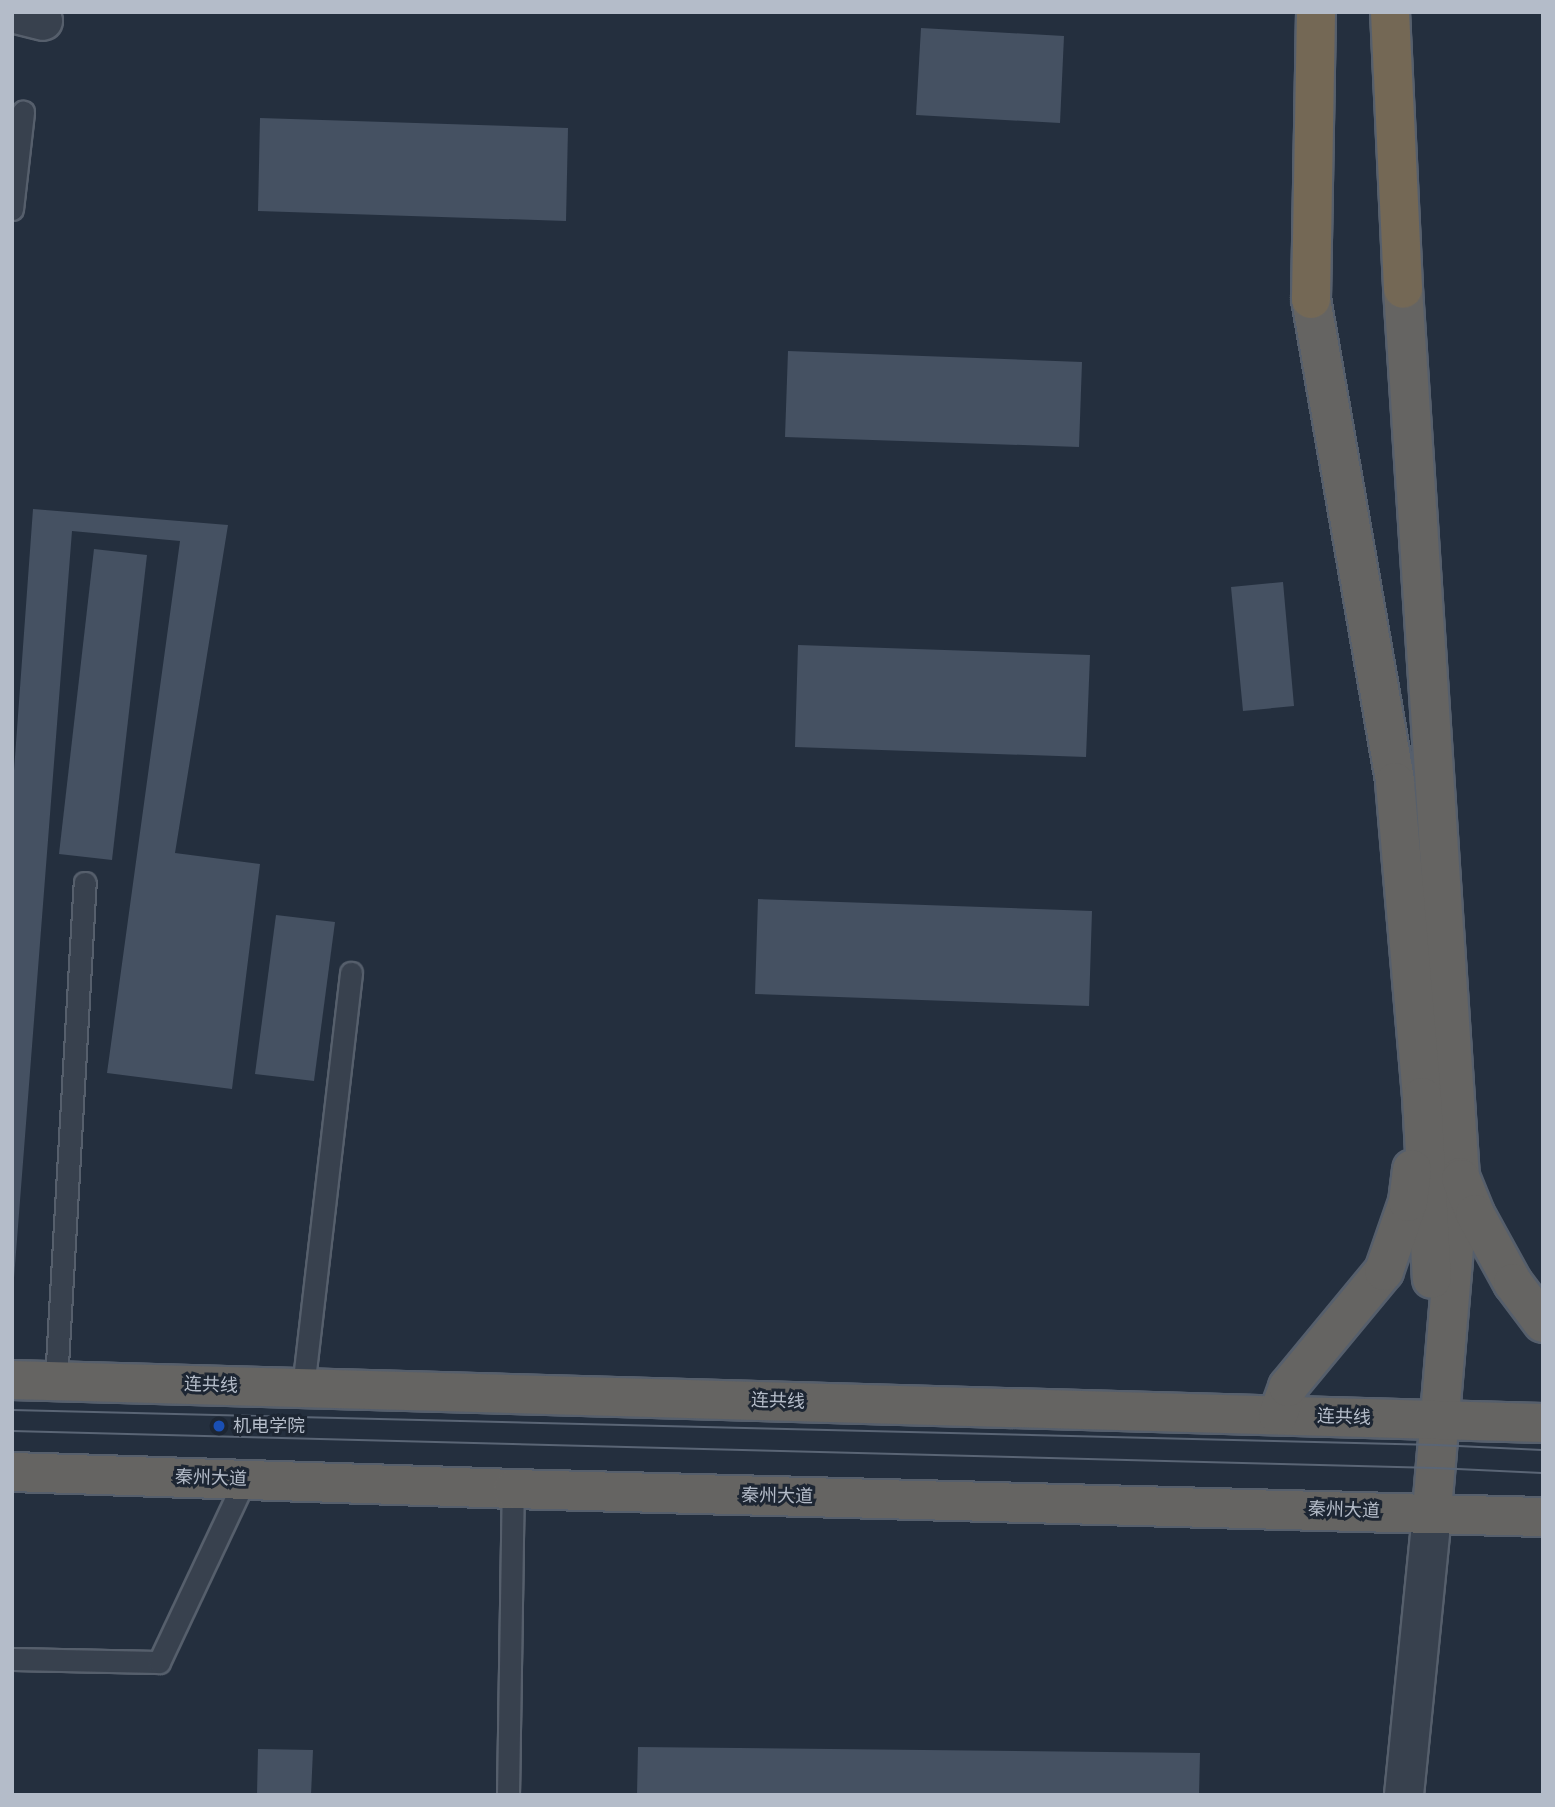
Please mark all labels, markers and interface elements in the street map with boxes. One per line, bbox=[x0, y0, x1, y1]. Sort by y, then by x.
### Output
street label: 连共线 bbox=[184, 1373, 238, 1397]
street label: 连共线 bbox=[751, 1389, 805, 1413]
street label: 连共线 bbox=[1317, 1405, 1371, 1429]
place label: 机电学院 bbox=[233, 1415, 305, 1437]
marker: 机电学院 bbox=[211, 1418, 227, 1434]
street label: 秦州大道 bbox=[175, 1466, 247, 1490]
street label: 秦州大道 bbox=[741, 1485, 813, 1507]
street label: 秦州大道 bbox=[1308, 1498, 1380, 1522]

